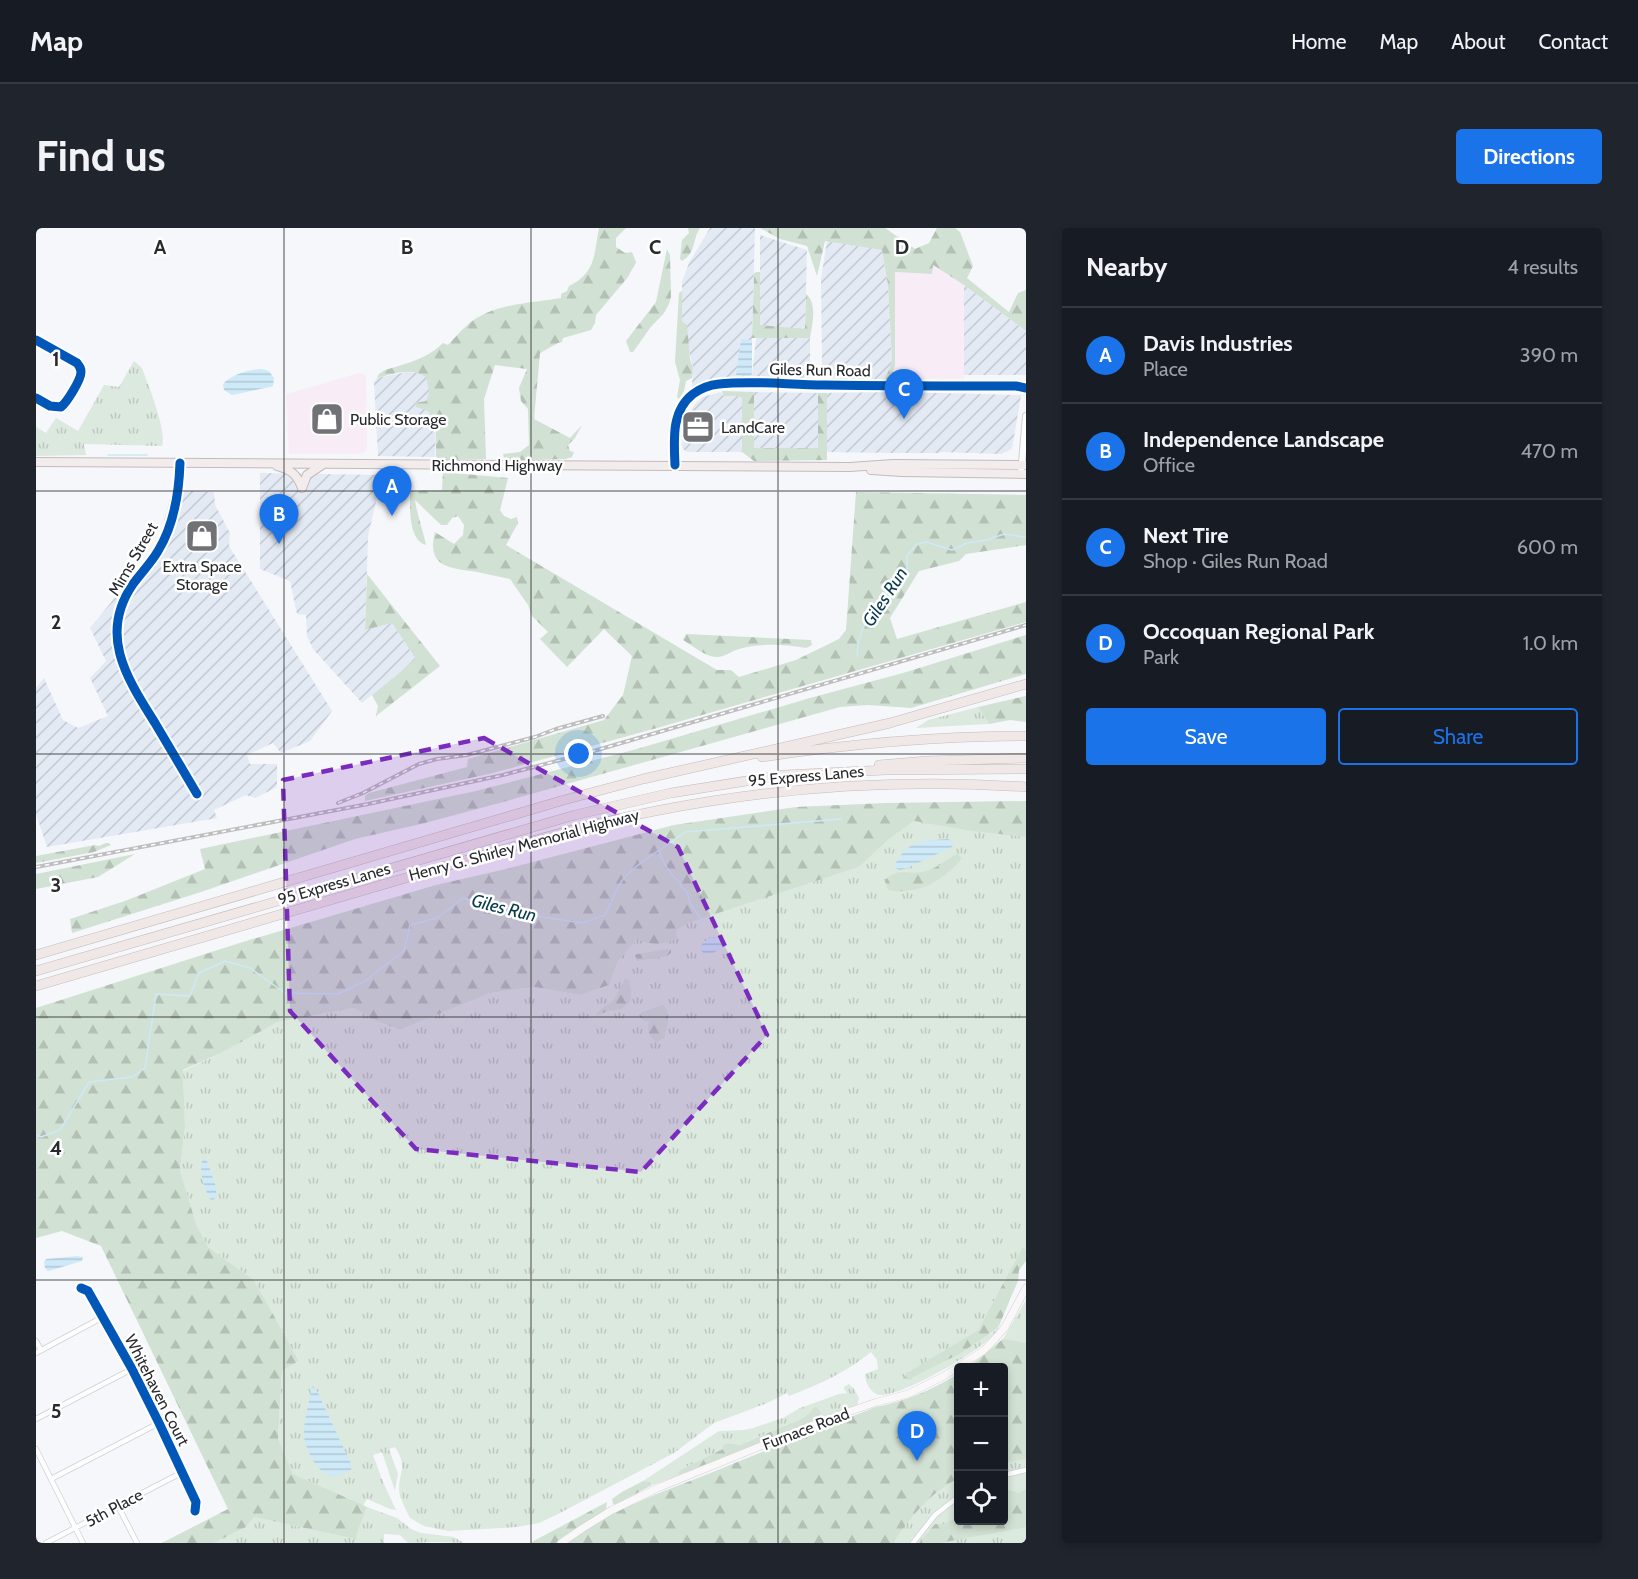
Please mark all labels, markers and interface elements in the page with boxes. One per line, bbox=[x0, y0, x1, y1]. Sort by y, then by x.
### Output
text: Map bbox=[30, 24, 83, 58]
text: Home bbox=[1291, 29, 1347, 54]
text: Map bbox=[1380, 29, 1418, 54]
text: About bbox=[1451, 29, 1505, 54]
text: Contact bbox=[1538, 29, 1608, 54]
button: Directions bbox=[1456, 129, 1602, 184]
text: Find us bbox=[36, 130, 165, 182]
text: A bbox=[154, 235, 167, 259]
text: B bbox=[401, 235, 413, 259]
text: C bbox=[649, 235, 661, 259]
text: D bbox=[895, 235, 909, 259]
text: Nearby bbox=[1086, 251, 1167, 283]
text: 4 results bbox=[1507, 255, 1578, 279]
text: Davis Industries bbox=[1143, 330, 1293, 357]
text: A bbox=[1099, 343, 1112, 367]
text: 390 m bbox=[1520, 343, 1578, 367]
text: 1 bbox=[52, 347, 60, 371]
text: Place bbox=[1143, 357, 1188, 381]
street label: Giles Run Road bbox=[769, 360, 871, 380]
pin: C bbox=[884, 370, 924, 419]
shop icon: Public Storage bbox=[309, 401, 345, 437]
office icon: LandCare bbox=[680, 409, 716, 445]
place label: Public Storage bbox=[350, 410, 446, 429]
place label: LandCare bbox=[721, 418, 785, 437]
text: Independence Landscape bbox=[1143, 426, 1384, 453]
text: B bbox=[1099, 439, 1112, 463]
text: 470 m bbox=[1521, 439, 1578, 463]
text: Office bbox=[1143, 453, 1195, 477]
street label: Richmond Highway bbox=[431, 456, 563, 475]
pin: A bbox=[372, 466, 412, 516]
pin: B bbox=[260, 494, 298, 544]
street label: Mims Street bbox=[104, 518, 162, 599]
shop icon: Extra Space Storage bbox=[184, 518, 220, 554]
text: Next Tire bbox=[1143, 522, 1229, 549]
text: C bbox=[1099, 535, 1112, 559]
text: 600 m bbox=[1517, 535, 1578, 559]
text: Shop · Giles Run Road bbox=[1143, 549, 1328, 573]
place label: Extra Space Storage bbox=[162, 557, 242, 594]
water label: Giles Run bbox=[858, 563, 912, 631]
text: 2 bbox=[51, 610, 61, 634]
text: Occoquan Regional Park bbox=[1143, 618, 1374, 645]
text: D bbox=[1098, 631, 1113, 655]
text: 1.0 km bbox=[1523, 631, 1578, 655]
text: Park bbox=[1143, 645, 1179, 669]
button: Save bbox=[1086, 708, 1326, 765]
button: Share bbox=[1338, 708, 1578, 765]
your location bbox=[564, 739, 593, 768]
street label: 95 Express Lanes bbox=[747, 761, 865, 791]
street label: Henry G. Shirley Memorial Highway bbox=[407, 805, 641, 885]
street label: 95 Express Lanes bbox=[276, 859, 393, 909]
text: 3 bbox=[51, 873, 61, 897]
water label: Giles Run bbox=[469, 889, 539, 927]
text: 4 bbox=[50, 1136, 62, 1160]
street label: Whitehaven Court bbox=[121, 1331, 194, 1449]
map controls bbox=[954, 1363, 1008, 1525]
button: + bbox=[954, 1363, 1008, 1417]
text: 5 bbox=[51, 1399, 61, 1423]
street label: Furnace Road bbox=[760, 1404, 852, 1454]
pin: D bbox=[898, 1412, 936, 1461]
button: − bbox=[954, 1417, 1008, 1471]
button: locate bbox=[954, 1471, 1008, 1525]
street label: 5th Place bbox=[82, 1485, 146, 1531]

